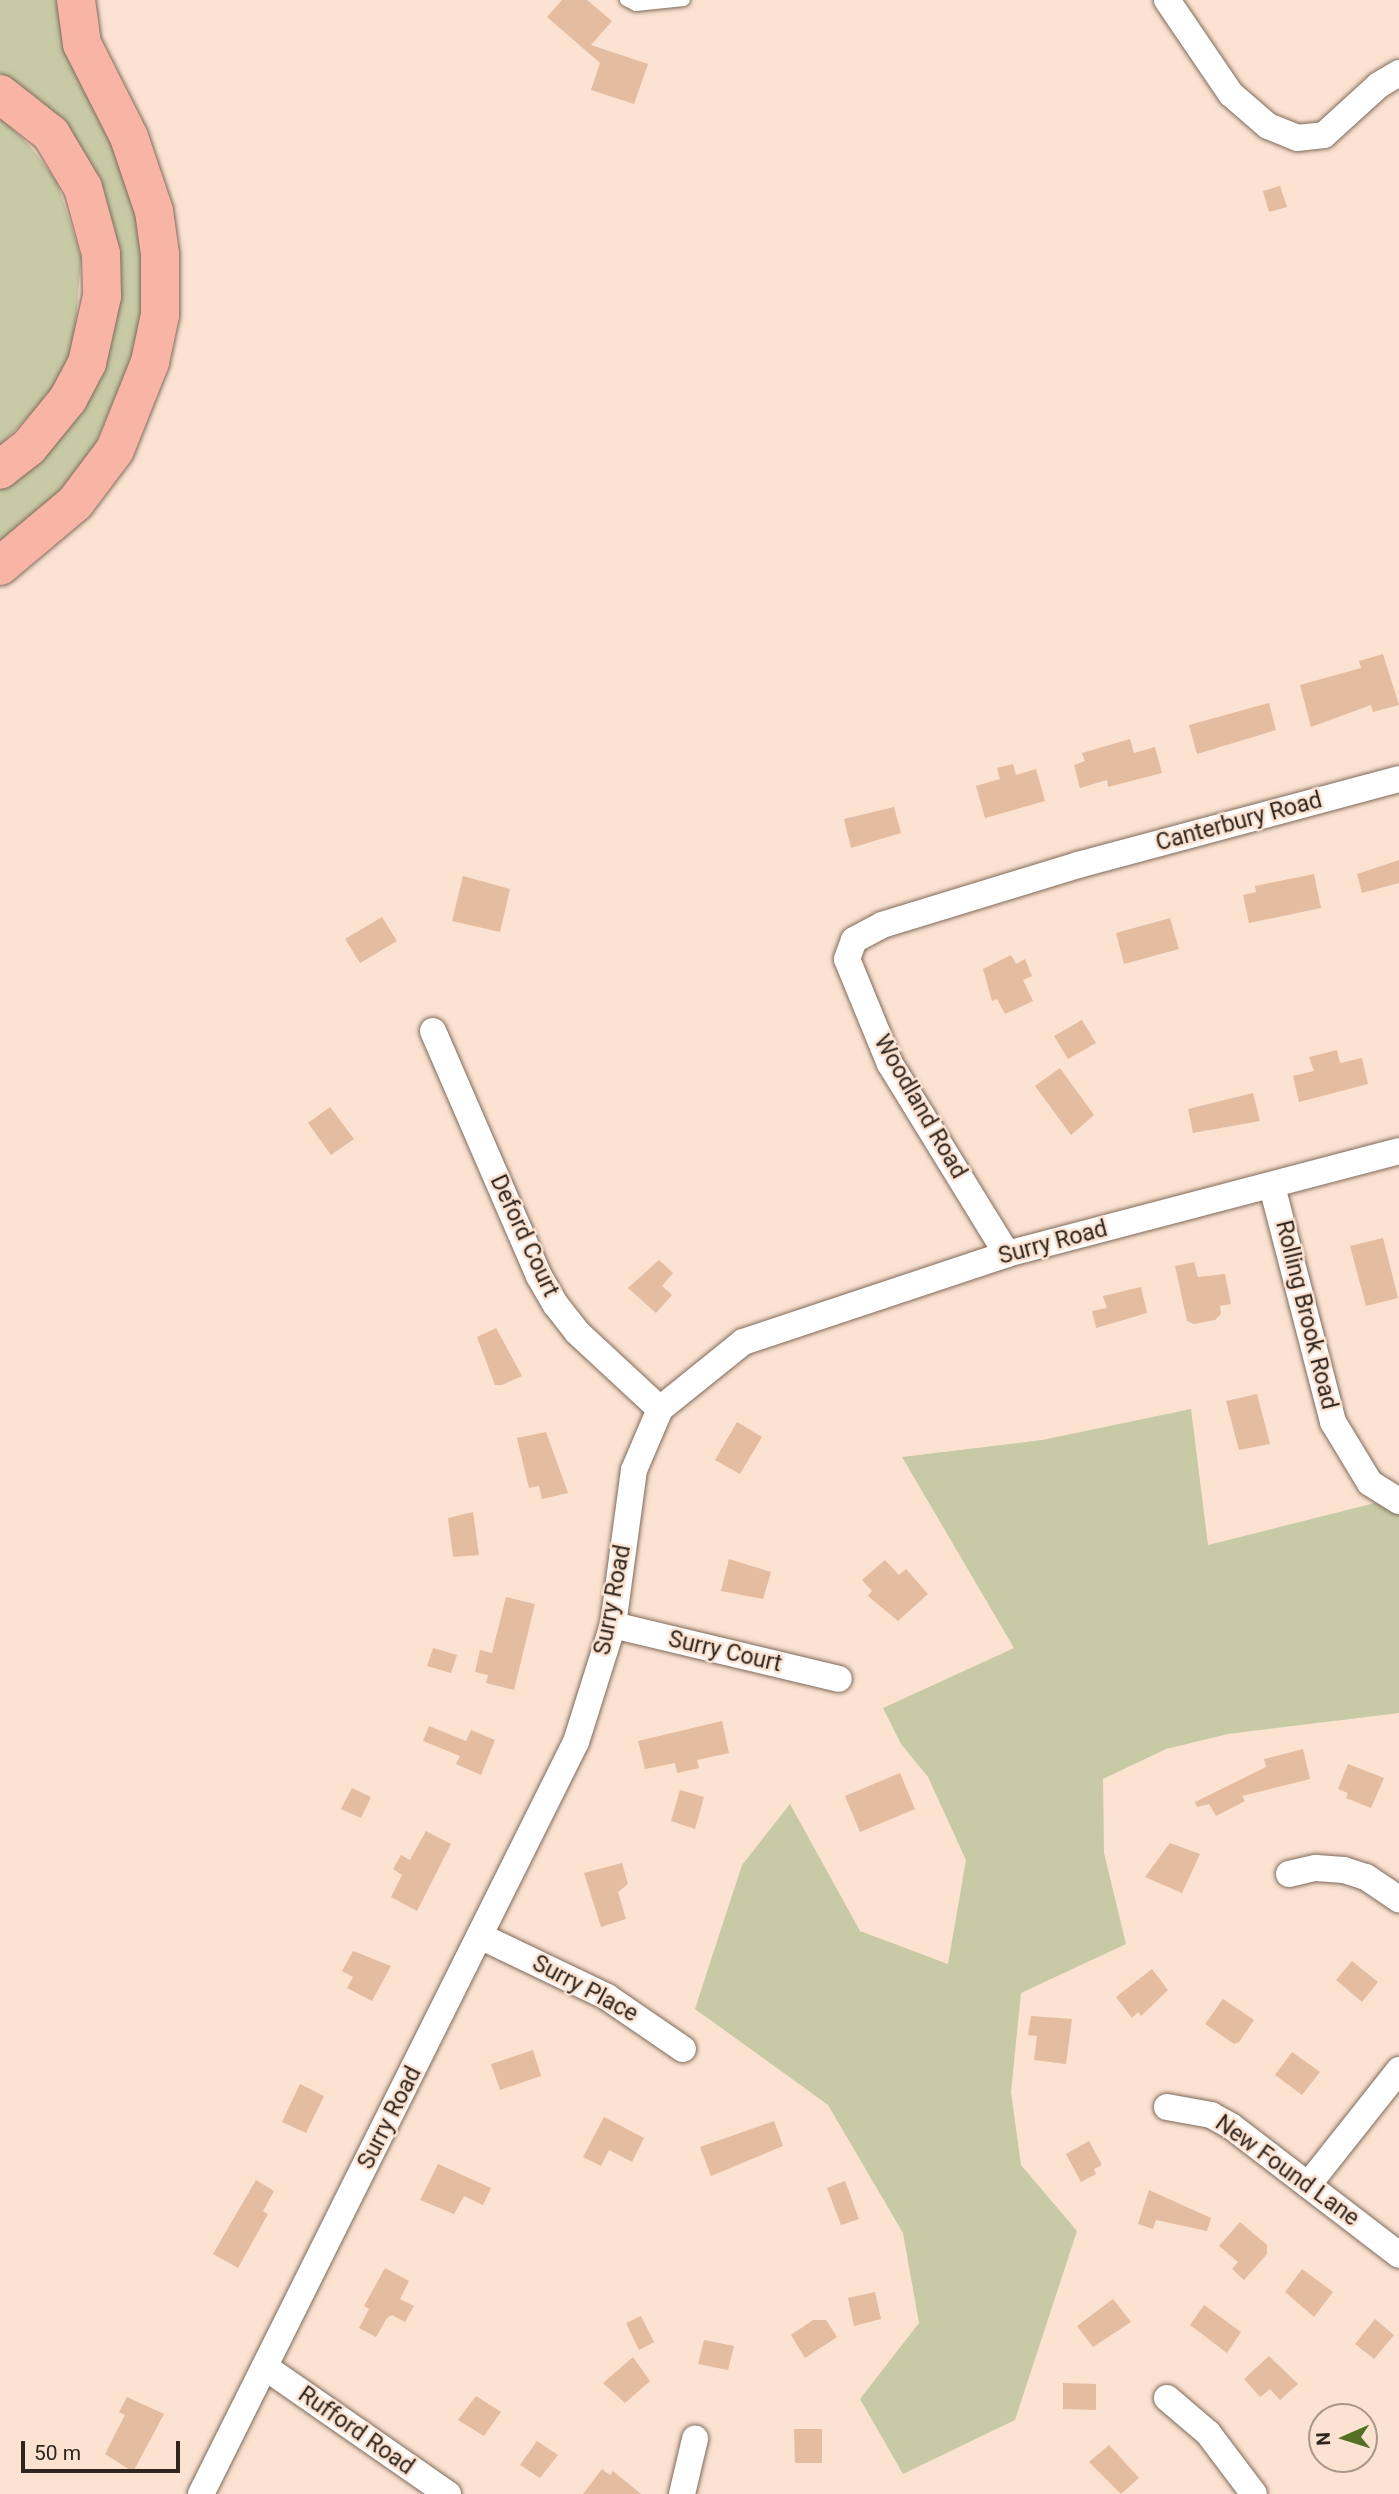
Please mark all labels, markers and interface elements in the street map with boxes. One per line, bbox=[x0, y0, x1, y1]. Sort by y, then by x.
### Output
street label: Canterbury Road bbox=[1153, 787, 1325, 857]
street label: Woodland Road bbox=[868, 1030, 972, 1184]
street label: Deford Court bbox=[484, 1171, 564, 1301]
street label: Surry Road bbox=[996, 1215, 1110, 1271]
street label: Rolling Brook Road bbox=[1269, 1218, 1343, 1412]
street label: Surry Road bbox=[589, 1543, 637, 1657]
street label: Surry Court bbox=[666, 1626, 784, 1678]
street label: Surry Place bbox=[528, 1950, 642, 2028]
street label: Surry Road bbox=[352, 2062, 428, 2174]
street label: New Found Lane bbox=[1210, 2110, 1364, 2232]
street label: Rufford Road bbox=[293, 2381, 419, 2481]
north arrow bbox=[1308, 2403, 1378, 2473]
scale bar bbox=[24, 2428, 184, 2472]
text: N bbox=[1312, 2432, 1335, 2446]
text: 50 m bbox=[34, 2441, 81, 2465]

